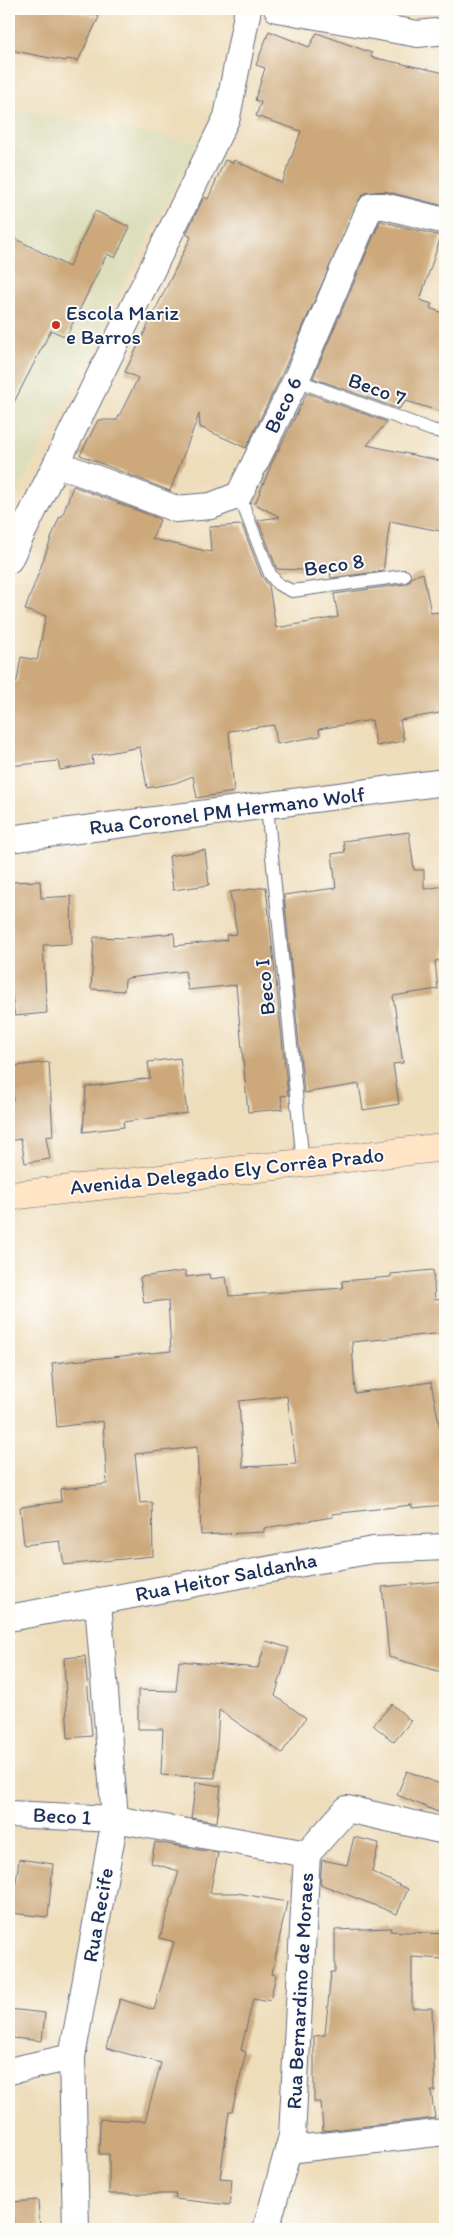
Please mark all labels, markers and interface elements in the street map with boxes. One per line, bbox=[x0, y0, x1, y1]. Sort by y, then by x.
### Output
place label: Escola Mariz e Barros bbox=[66, 300, 179, 349]
marker: Escola Mariz e Barros bbox=[50, 319, 62, 331]
street label: Beco 7 bbox=[345, 367, 409, 410]
street label: Beco 6 bbox=[258, 372, 307, 437]
street label: Beco 8 bbox=[302, 548, 366, 581]
street label: Rua Coronel PM Hermano Wolf bbox=[88, 781, 366, 840]
street label: Beco I bbox=[249, 958, 280, 1017]
street label: Avenida Delegado Ely Corrêa Prado bbox=[69, 1142, 385, 1199]
street label: Rua Heitor Saldanha bbox=[133, 1547, 319, 1606]
street label: Beco 1 bbox=[32, 1801, 92, 1830]
street label: Rua Recife bbox=[77, 1866, 118, 1964]
street label: Rua Bernardino de Moraes bbox=[281, 1872, 318, 2110]

